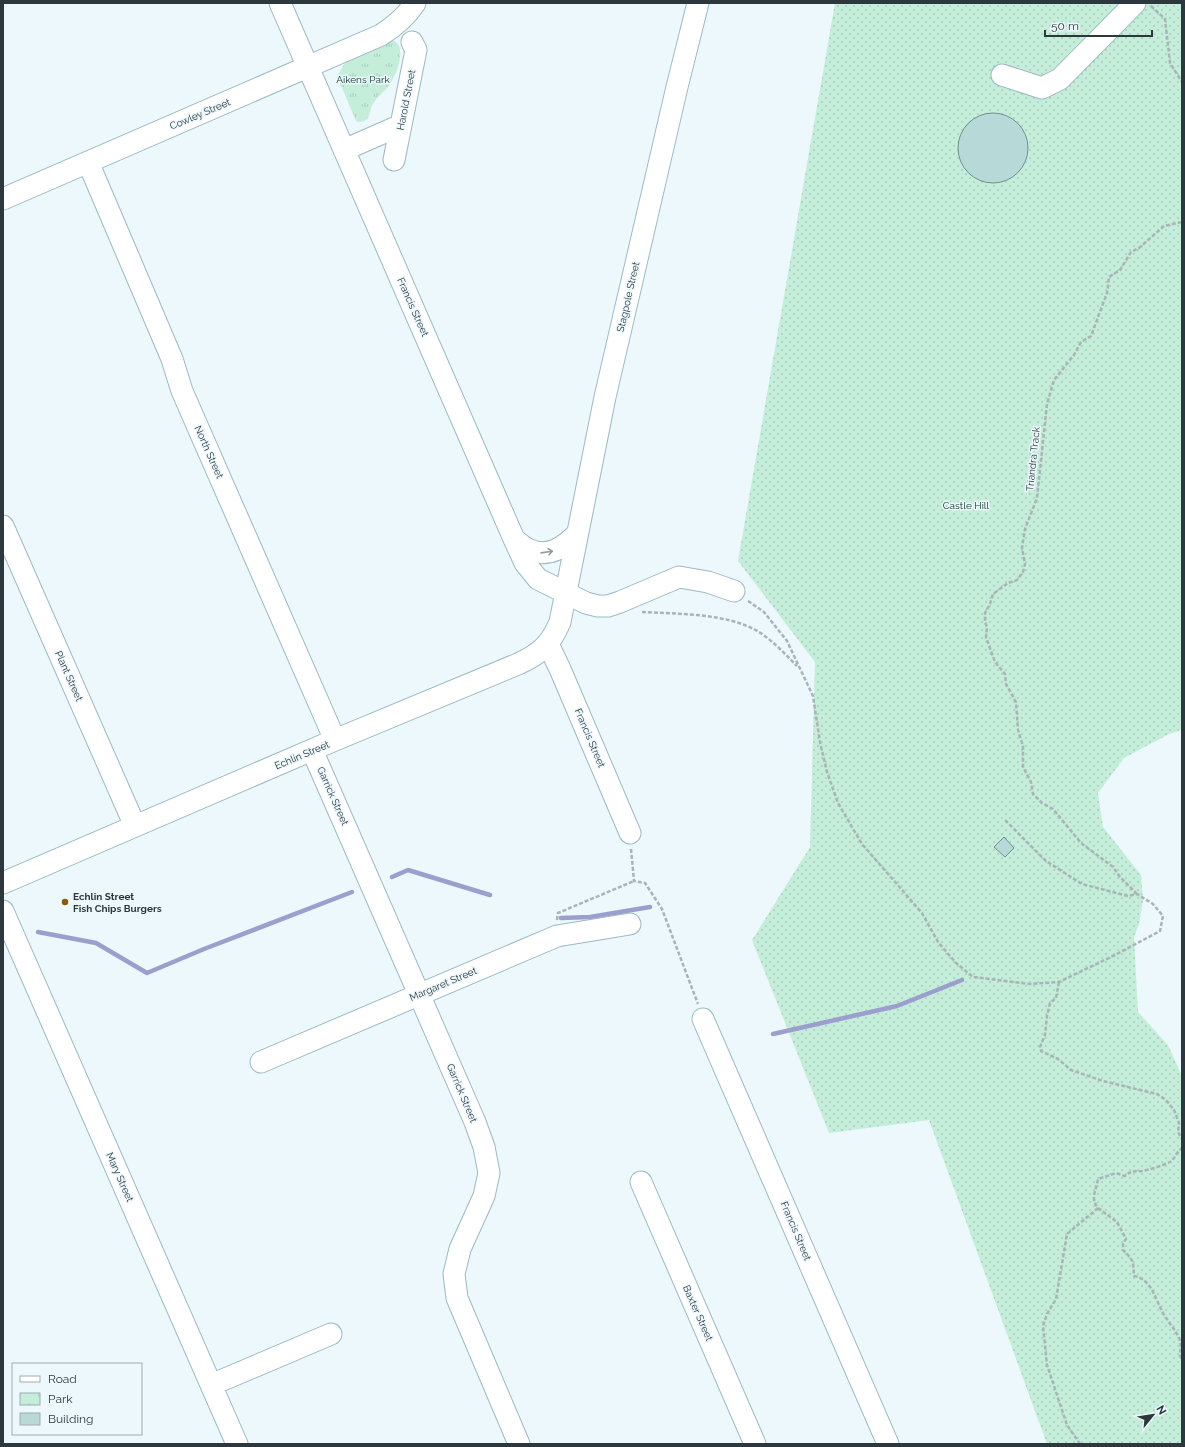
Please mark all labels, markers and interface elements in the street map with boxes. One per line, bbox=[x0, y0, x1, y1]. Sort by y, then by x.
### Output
scale bar bbox=[1045, 12, 1152, 38]
text: 50 m bbox=[1051, 19, 1079, 33]
street label: Harold Street bbox=[395, 68, 417, 131]
park label: Aikens Park bbox=[336, 74, 390, 85]
street label: Cowley Street bbox=[168, 96, 232, 132]
street label: Stagpole Street bbox=[615, 260, 642, 333]
street label: Francis Street bbox=[395, 276, 431, 339]
street label: North Street bbox=[192, 424, 226, 481]
street label: Triandra Track bbox=[1024, 426, 1042, 492]
park label: Castle Hill bbox=[943, 500, 990, 511]
one-way arrow bbox=[540, 548, 553, 556]
street label: Plant Street bbox=[53, 649, 85, 703]
street label: Francis Street bbox=[573, 707, 608, 770]
street label: Echlin Street bbox=[273, 738, 332, 771]
street label: Garrick Street bbox=[315, 765, 351, 828]
place label: Echlin Street Fish Chips Burgers bbox=[73, 891, 162, 914]
marker: Echlin Street Fish Chips Burgers bbox=[60, 897, 70, 907]
street label: Margaret Street bbox=[408, 965, 479, 1003]
street label: Garrick Street bbox=[445, 1062, 480, 1125]
street label: Mary Street bbox=[104, 1151, 136, 1204]
street label: Francis Street bbox=[779, 1200, 814, 1263]
street label: Baxter Street bbox=[681, 1283, 715, 1343]
legend bbox=[12, 1363, 142, 1435]
text: Road bbox=[48, 1372, 77, 1386]
text: Park bbox=[48, 1392, 73, 1406]
north arrow bbox=[1133, 1395, 1173, 1435]
text: N bbox=[1153, 1403, 1169, 1417]
text: Building bbox=[48, 1412, 94, 1426]

